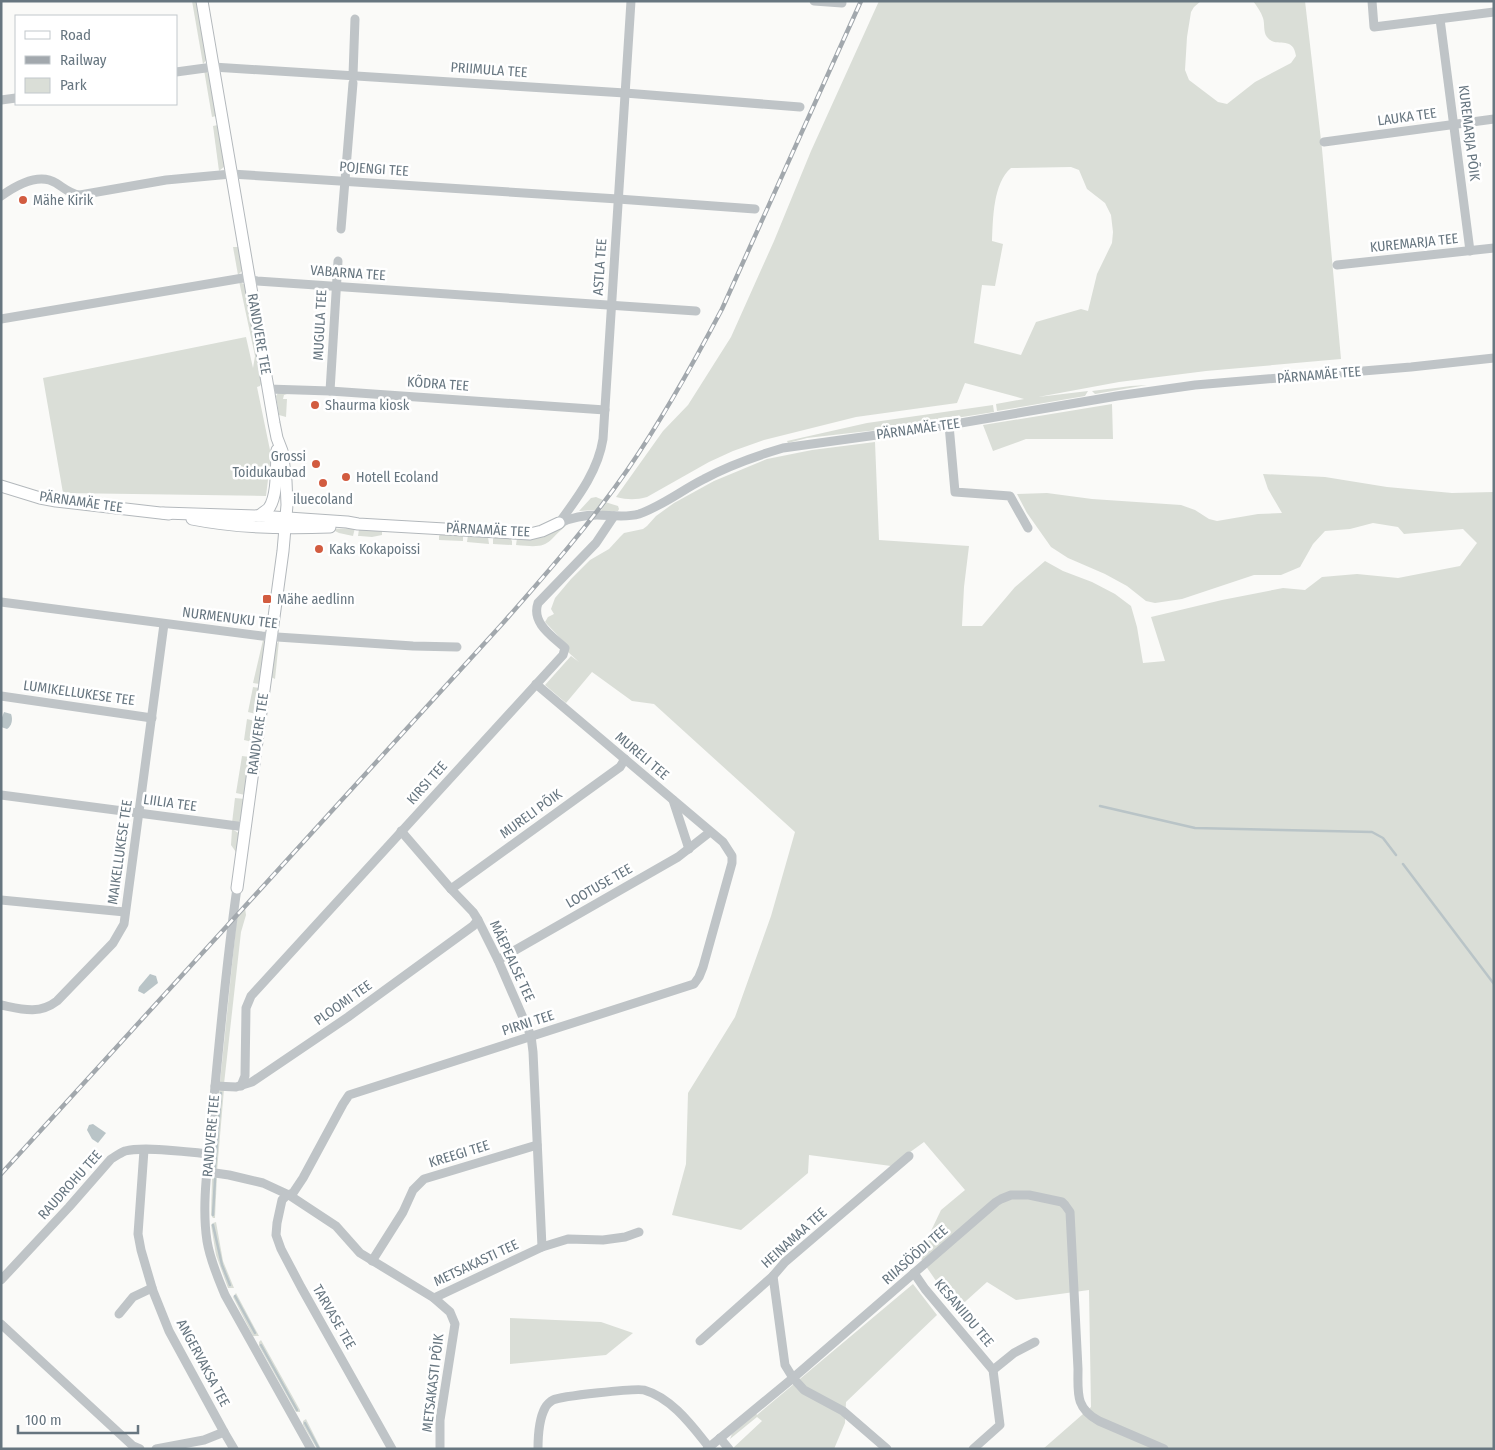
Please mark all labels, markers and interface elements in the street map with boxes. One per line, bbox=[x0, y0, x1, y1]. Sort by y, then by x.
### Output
legend bbox=[15, 15, 178, 105]
text: Road bbox=[60, 26, 91, 44]
text: Railway bbox=[60, 51, 107, 69]
street label: PRIIMULA TEE bbox=[450, 59, 528, 81]
text: Park bbox=[60, 76, 87, 94]
street label: KUREMARJA PÕIK bbox=[1455, 84, 1483, 182]
street label: LAUKA TEE bbox=[1376, 104, 1438, 130]
street label: POJENGI TEE bbox=[339, 158, 410, 180]
place label: Mähe Kirik bbox=[33, 192, 94, 209]
marker: Mähe Kirik bbox=[17, 194, 29, 206]
street label: KUREMARJA TEE bbox=[1369, 230, 1459, 256]
street label: ASTLA TEE bbox=[590, 238, 610, 296]
street label: VABARNA TEE bbox=[310, 262, 387, 284]
street label: MUGULA TEE bbox=[310, 289, 330, 361]
street label: RANDVERE TEE bbox=[243, 292, 275, 376]
street label: PÄRNAMÄE TEE bbox=[1276, 363, 1362, 387]
street label: KÕDRA TEE bbox=[406, 373, 470, 395]
place label: Shaurma kiosk bbox=[325, 397, 410, 414]
marker: Shaurma kiosk bbox=[309, 399, 321, 411]
street label: PÄRNAMÄE TEE bbox=[875, 415, 961, 443]
place label: Grossi Toidukaubad bbox=[232, 448, 306, 481]
marker: Grossi Toidukaubad bbox=[310, 458, 322, 470]
place label: Hotell Ecoland bbox=[356, 469, 439, 486]
marker: Hotell Ecoland bbox=[340, 471, 352, 483]
marker: iluecoland bbox=[317, 477, 329, 489]
street label: PÄRNAMÄE TEE bbox=[38, 488, 124, 516]
place label: iluecoland bbox=[293, 491, 353, 508]
street label: PÄRNAMÄE TEE bbox=[446, 519, 531, 541]
place label: Kaks Kokapoissi bbox=[329, 541, 420, 558]
marker: Kaks Kokapoissi bbox=[313, 543, 325, 555]
place label: Mähe aedlinn bbox=[277, 591, 355, 608]
marker: Mähe aedlinn bbox=[261, 593, 273, 605]
street label: NURMENUKU TEE bbox=[181, 604, 279, 632]
street label: LUMIKELLUKESE TEE bbox=[22, 677, 136, 709]
street label: RANDVERE TEE bbox=[244, 692, 272, 776]
street label: MURELI TEE bbox=[612, 729, 673, 784]
street label: KIRSI TEE bbox=[403, 758, 451, 808]
street label: MURELI PÕIK bbox=[497, 785, 566, 842]
street label: LIILIA TEE bbox=[142, 791, 198, 815]
street label: MAIKELLUKESE TEE bbox=[104, 798, 136, 905]
street label: LOOTUSE TEE bbox=[563, 860, 636, 912]
street label: MÄEPEALSE TEE bbox=[486, 918, 538, 1005]
street label: PLOOMI TEE bbox=[311, 977, 376, 1029]
street label: PIRNI TEE bbox=[500, 1006, 557, 1039]
street label: RANDVERE TEE bbox=[199, 1094, 223, 1178]
street label: KREEGI TEE bbox=[427, 1137, 492, 1171]
street label: RAUDROHU TEE bbox=[35, 1147, 106, 1223]
street label: HEINAMAA TEE bbox=[758, 1204, 831, 1272]
street label: RIIASÖÖDI TEE bbox=[878, 1221, 952, 1288]
street label: METSAKASTI TEE bbox=[431, 1236, 521, 1290]
street label: KESANIIDU TEE bbox=[931, 1276, 998, 1351]
street label: TARVASE TEE bbox=[309, 1282, 359, 1353]
street label: ANGERVAKSA TEE bbox=[173, 1316, 233, 1410]
street label: METSAKASTI PÕIK bbox=[419, 1332, 448, 1433]
scale bar bbox=[18, 1402, 138, 1434]
text: 100 m bbox=[25, 1411, 62, 1429]

